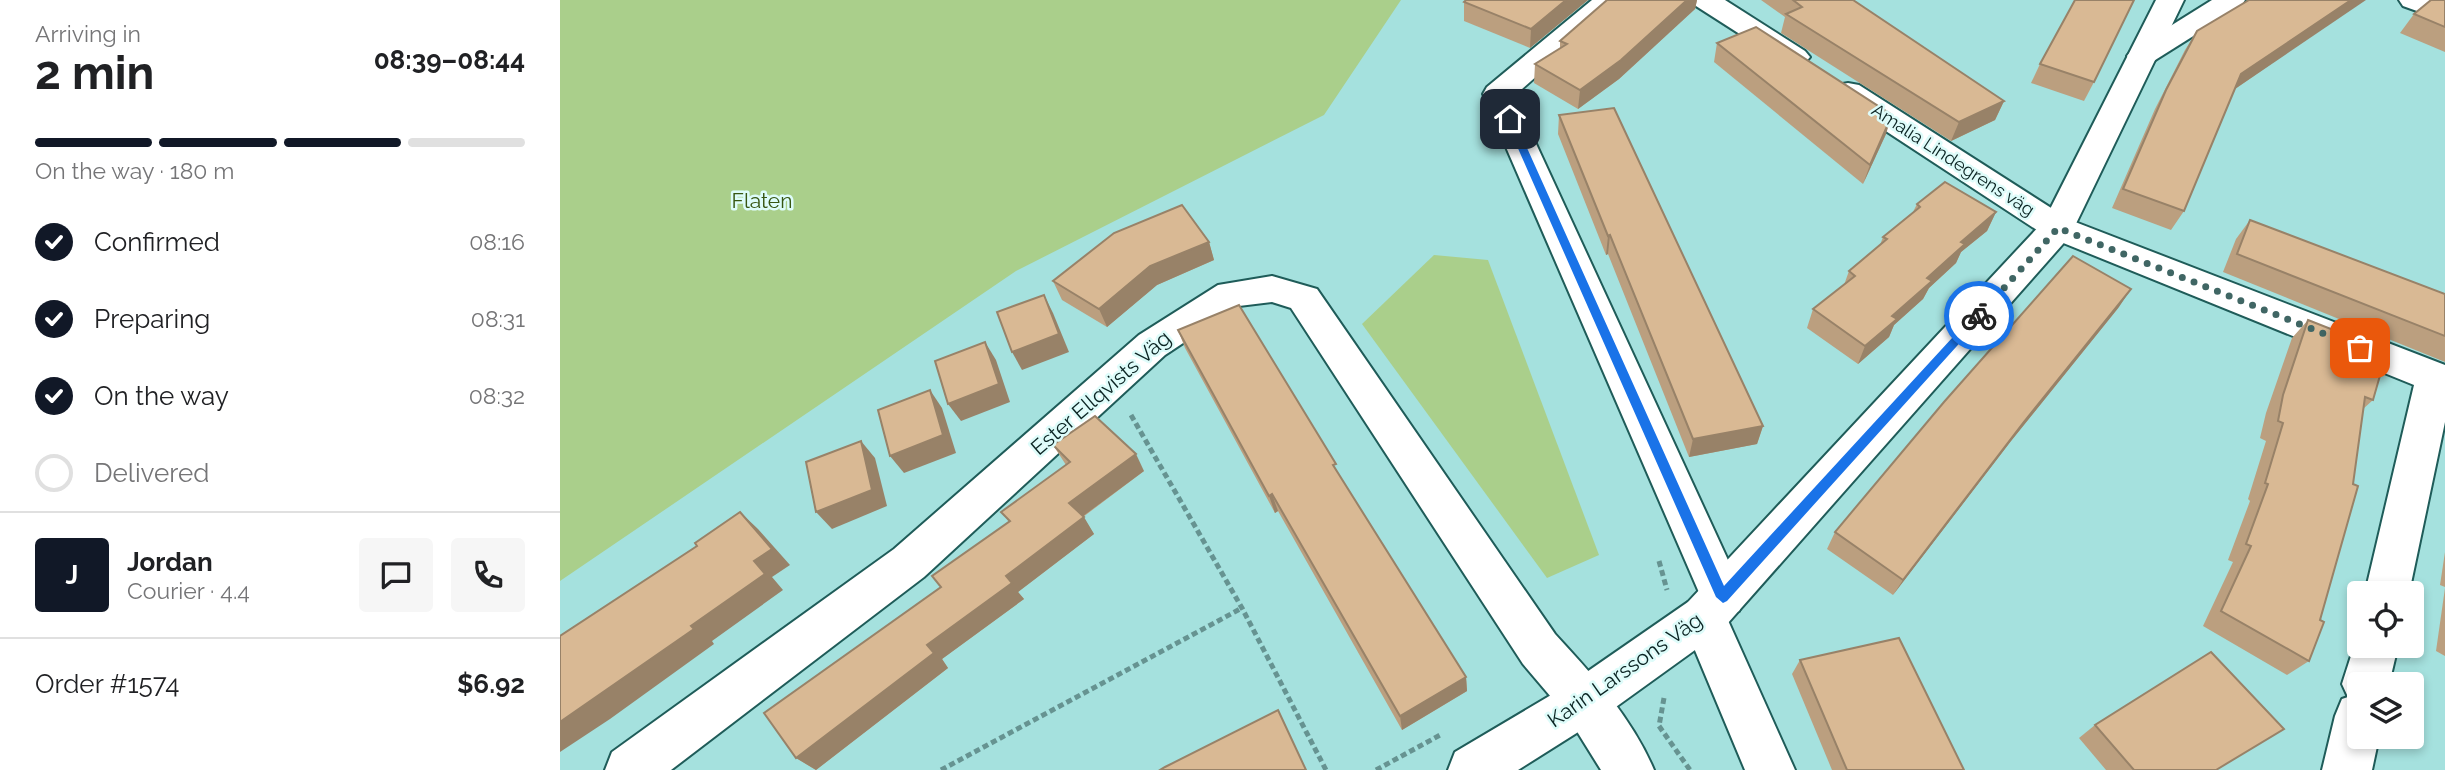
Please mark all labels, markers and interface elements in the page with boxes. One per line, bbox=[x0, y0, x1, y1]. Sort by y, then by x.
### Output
text: Arriving in bbox=[35, 20, 141, 47]
text: 08:39–08:44 bbox=[374, 45, 525, 75]
text: 2 min bbox=[35, 46, 154, 100]
pin bbox=[1480, 89, 1540, 149]
street label: Amalia Lindegrens väg bbox=[1868, 99, 2039, 220]
icon: home bbox=[1491, 100, 1529, 138]
text: On the way · 180 m bbox=[35, 157, 234, 184]
park label: Flaten bbox=[732, 188, 792, 213]
icon: check bbox=[35, 223, 73, 261]
text: Confirmed bbox=[94, 227, 220, 257]
text: 08:16 bbox=[469, 228, 525, 255]
courier bbox=[1944, 281, 2014, 351]
icon: bike bbox=[1960, 297, 1998, 335]
icon: check bbox=[35, 300, 73, 338]
text: Preparing bbox=[94, 304, 210, 334]
text: 08:31 bbox=[471, 305, 525, 332]
pin bbox=[2330, 318, 2390, 378]
street label: Ester Ellqvists Väg bbox=[1026, 325, 1176, 460]
icon: bag bbox=[2341, 329, 2379, 367]
icon: check bbox=[35, 377, 73, 415]
text: On the way bbox=[94, 381, 229, 411]
text: 08:32 bbox=[469, 382, 525, 409]
text: Delivered bbox=[94, 458, 209, 488]
button: chat bbox=[359, 538, 433, 612]
button: phone bbox=[451, 538, 525, 612]
text: Jordan bbox=[127, 547, 213, 577]
text: J bbox=[66, 560, 78, 590]
text: Courier · 4.4 bbox=[127, 577, 250, 604]
map controls bbox=[2347, 581, 2424, 749]
button: locate bbox=[2347, 581, 2424, 658]
street label: Karin Larssons Väg bbox=[1543, 607, 1707, 732]
text: Order #1574 bbox=[35, 669, 179, 699]
text: $6.92 bbox=[457, 669, 525, 699]
button: layers bbox=[2347, 672, 2424, 749]

